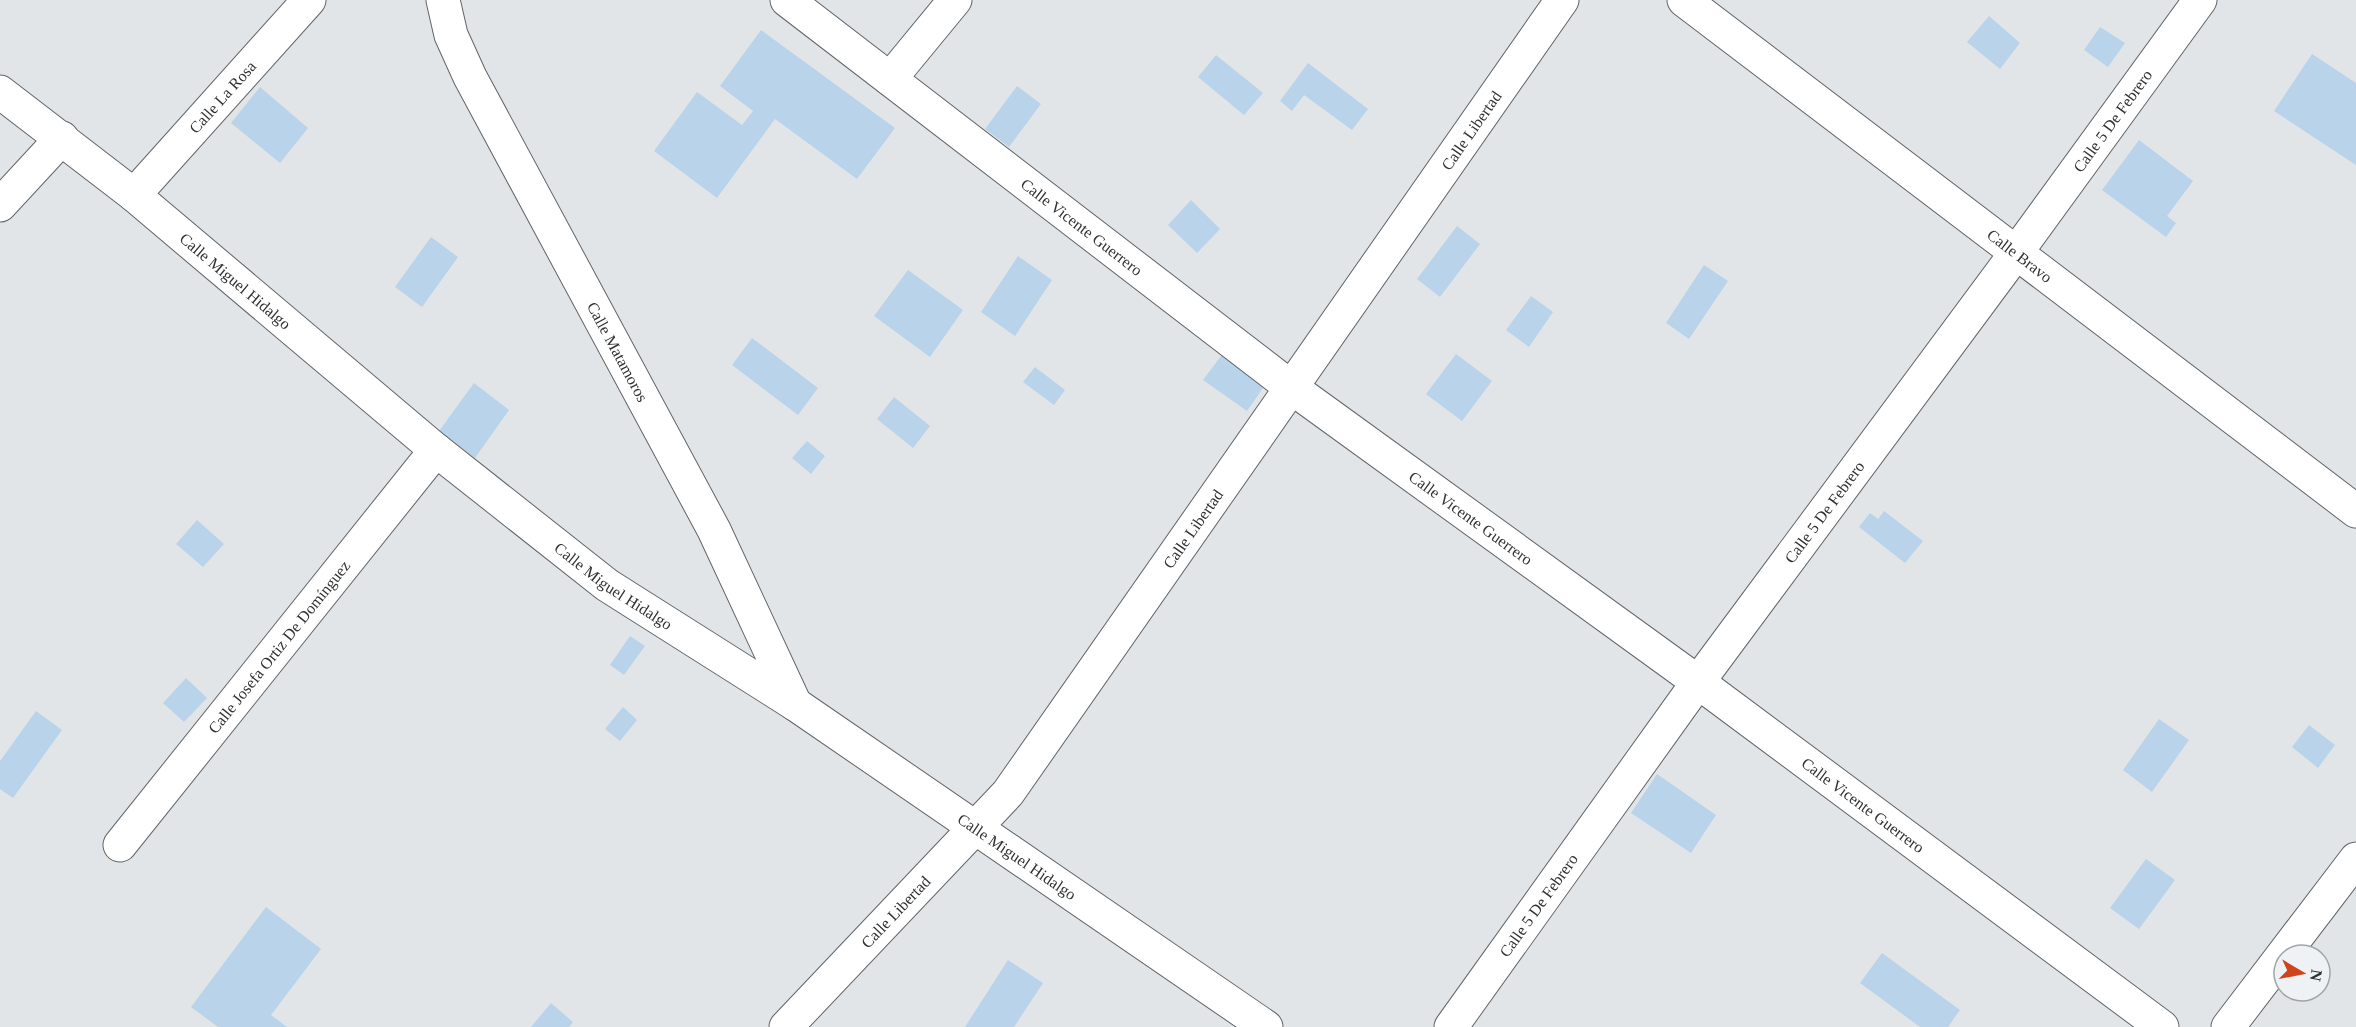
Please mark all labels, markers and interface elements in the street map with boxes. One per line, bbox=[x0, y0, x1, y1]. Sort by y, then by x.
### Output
street label: Calle La Rosa bbox=[186, 58, 259, 137]
street label: Calle 5 De Febrero bbox=[2070, 66, 2156, 175]
street label: Calle Libertad bbox=[1438, 88, 1505, 173]
street label: Calle Vicente Guerrero bbox=[1018, 175, 1146, 279]
street label: Calle Bravo bbox=[1984, 226, 2055, 286]
street label: Calle Miguel Hidalgo bbox=[176, 230, 294, 333]
street label: Calle Matamoros bbox=[584, 299, 651, 405]
street label: Calle 5 De Febrero bbox=[1781, 458, 1868, 566]
street label: Calle Vicente Guerrero bbox=[1406, 468, 1536, 568]
street label: Calle Libertad bbox=[1160, 486, 1226, 572]
street label: Calle Miguel Hidalgo bbox=[551, 539, 675, 633]
street label: Calle Josefa Ortiz De Domínguez bbox=[205, 557, 353, 737]
street label: Calle Vicente Guerrero bbox=[1798, 754, 1927, 856]
street label: Calle Miguel Hidalgo bbox=[954, 810, 1079, 903]
street label: Calle 5 De Febrero bbox=[1496, 851, 1581, 960]
street label: Calle Libertad bbox=[858, 873, 934, 951]
north arrow bbox=[2272, 943, 2332, 1003]
text: N bbox=[2307, 968, 2326, 983]

